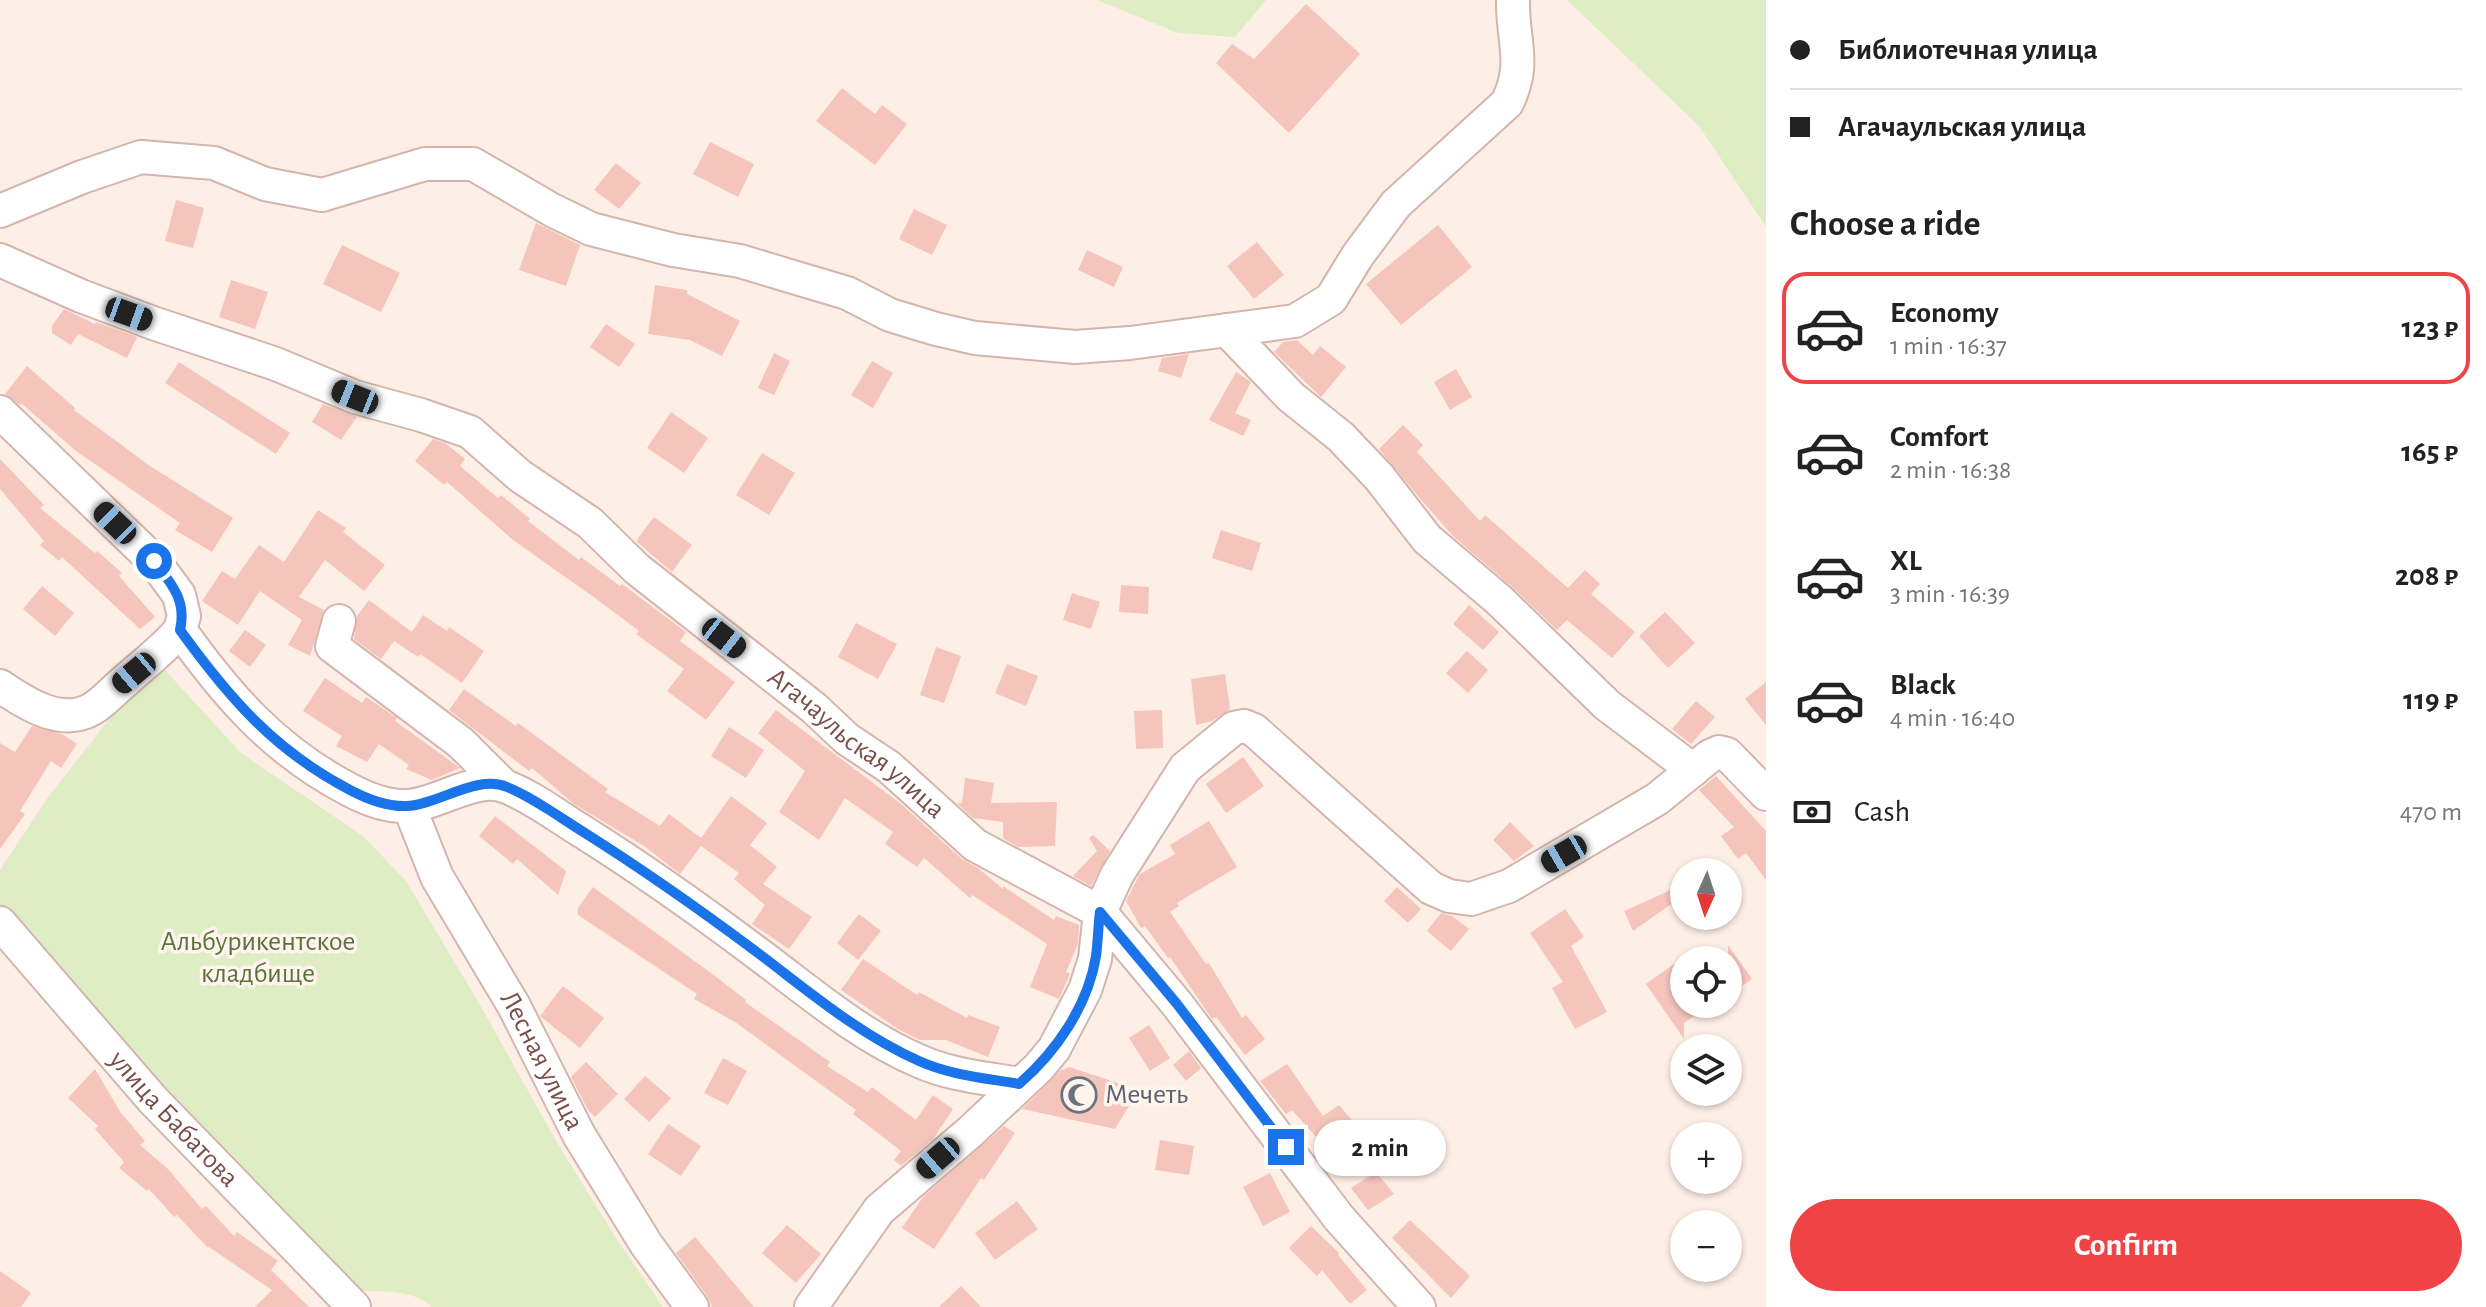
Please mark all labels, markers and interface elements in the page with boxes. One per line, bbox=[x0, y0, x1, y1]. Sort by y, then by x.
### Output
text: Библиотечная улица bbox=[1838, 35, 2098, 65]
text: Агачаульская улица bbox=[1838, 112, 2086, 142]
text: Choose a ride bbox=[1790, 206, 1980, 242]
icon: car bbox=[1794, 292, 1866, 364]
car bbox=[102, 295, 156, 333]
text: Economy bbox=[1890, 298, 1999, 328]
text: 123 ₽ bbox=[2402, 313, 2458, 343]
text: 1 min · 16:37 bbox=[1890, 333, 2007, 359]
car bbox=[328, 377, 382, 417]
icon: car bbox=[1794, 416, 1866, 488]
text: Comfort bbox=[1890, 422, 1989, 452]
text: 165 ₽ bbox=[2401, 437, 2458, 467]
text: 2 min · 16:38 bbox=[1890, 457, 2011, 483]
car bbox=[89, 498, 141, 548]
icon: car bbox=[1794, 540, 1866, 612]
route start bbox=[136, 543, 172, 579]
text: XL bbox=[1890, 546, 1922, 576]
text: 208 ₽ bbox=[2395, 561, 2458, 591]
text: 3 min · 16:39 bbox=[1890, 581, 2010, 607]
car bbox=[698, 614, 750, 662]
car bbox=[108, 648, 160, 698]
street label: Агачаульская улица bbox=[762, 663, 950, 824]
icon: car bbox=[1794, 664, 1866, 736]
text: Black bbox=[1890, 670, 1956, 700]
text: 119 ₽ bbox=[2403, 685, 2458, 715]
text: 4 min · 16:40 bbox=[1890, 705, 2015, 731]
icon: cash bbox=[1790, 790, 1834, 834]
text: Cash bbox=[1854, 797, 1910, 827]
text: 470 m bbox=[2400, 799, 2462, 825]
car bbox=[1537, 832, 1591, 876]
north arrow bbox=[1670, 858, 1742, 930]
map controls bbox=[1670, 858, 1742, 1282]
park label: Альбурикентское кладбище bbox=[161, 928, 355, 988]
button: locate bbox=[1670, 946, 1742, 1018]
street label: Лесная улица bbox=[495, 986, 588, 1135]
button: layers bbox=[1670, 1034, 1742, 1106]
street label: улица Бабатова bbox=[103, 1045, 244, 1193]
mosque icon: Мечеть bbox=[1060, 1076, 1098, 1114]
place label: Мечеть bbox=[1105, 1081, 1188, 1109]
callout: 2 min bbox=[1314, 1119, 1446, 1175]
button: + bbox=[1670, 1122, 1742, 1194]
route end bbox=[1268, 1129, 1304, 1165]
car bbox=[912, 1133, 964, 1183]
text: 2 min bbox=[1351, 1135, 1409, 1161]
button: Confirm bbox=[1790, 1199, 2462, 1291]
button: − bbox=[1670, 1210, 1742, 1282]

